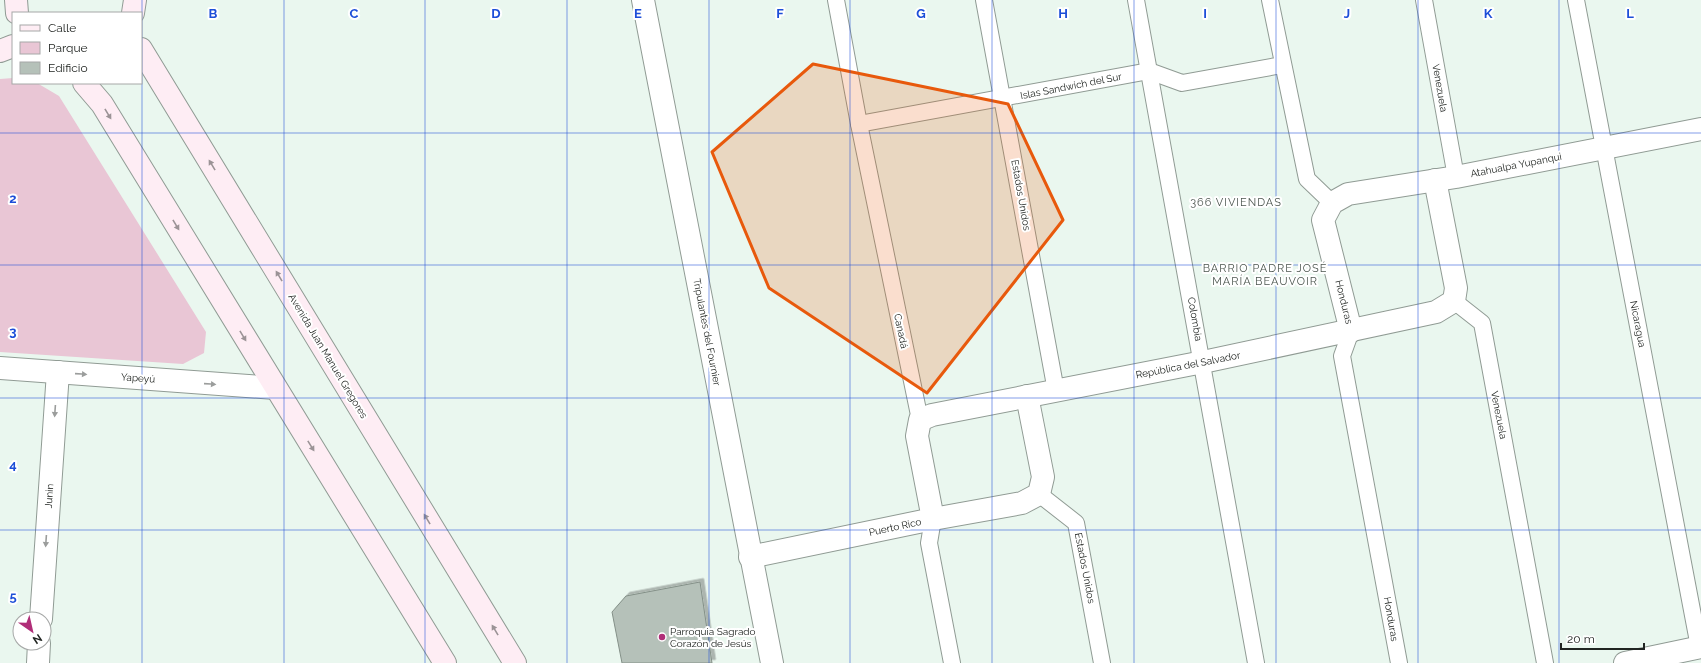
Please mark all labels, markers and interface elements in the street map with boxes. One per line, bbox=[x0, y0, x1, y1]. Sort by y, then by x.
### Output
text: B bbox=[209, 6, 218, 21]
text: C bbox=[350, 6, 359, 21]
text: D bbox=[491, 6, 501, 21]
text: E bbox=[634, 6, 642, 21]
text: F bbox=[776, 6, 784, 21]
text: G bbox=[916, 6, 926, 21]
text: H bbox=[1058, 6, 1068, 21]
text: I bbox=[1203, 6, 1207, 21]
text: J bbox=[1344, 6, 1350, 21]
text: K bbox=[1484, 6, 1493, 21]
text: L bbox=[1626, 6, 1634, 21]
legend bbox=[12, 12, 142, 84]
text: Calle bbox=[48, 21, 76, 35]
text: Parque bbox=[48, 41, 88, 55]
text: Edificio bbox=[48, 61, 88, 75]
street label: Venezuela bbox=[1430, 63, 1450, 113]
street label: Islas Sandwich del Sur bbox=[1019, 71, 1123, 101]
one-way arrow bbox=[104, 108, 111, 120]
street label: Atahualpa Yupanqui bbox=[1469, 151, 1563, 179]
one-way arrow bbox=[208, 159, 215, 171]
street label: Estados Unidos bbox=[1009, 159, 1033, 231]
text: 2 bbox=[9, 191, 17, 206]
district label: 366 VIVIENDAS bbox=[1190, 196, 1282, 209]
one-way arrow bbox=[172, 219, 179, 231]
district label: BARRIO PADRE JOSÉ MARÍA BEAUVOIR bbox=[1203, 261, 1327, 288]
one-way arrow bbox=[276, 270, 283, 282]
street label: Tripulantes del Fournier bbox=[691, 278, 723, 387]
street label: Honduras bbox=[1333, 279, 1355, 325]
street label: Avenida Juan Manuel Gregores bbox=[286, 292, 370, 420]
street label: Colombia bbox=[1186, 296, 1204, 342]
street label: Nicaragua bbox=[1628, 300, 1648, 348]
street label: Canadá bbox=[892, 313, 910, 349]
text: 3 bbox=[9, 324, 17, 339]
one-way arrow bbox=[240, 330, 247, 342]
street label: República del Salvador bbox=[1135, 349, 1242, 381]
one-way arrow bbox=[75, 370, 87, 377]
street label: Yapeyú bbox=[121, 371, 156, 385]
one-way arrow bbox=[204, 380, 216, 387]
street label: Venezuela bbox=[1489, 390, 1509, 440]
one-way arrow bbox=[51, 405, 58, 417]
one-way arrow bbox=[308, 440, 315, 452]
text: 4 bbox=[9, 457, 17, 472]
street label: Junin bbox=[43, 483, 55, 509]
one-way arrow bbox=[423, 514, 431, 524]
street label: Puerto Rico bbox=[868, 516, 922, 538]
street label: Estados Unidos bbox=[1073, 532, 1097, 604]
one-way arrow bbox=[43, 535, 50, 547]
text: 5 bbox=[9, 589, 17, 604]
street label: Honduras bbox=[1382, 596, 1400, 642]
north arrow bbox=[12, 611, 52, 651]
one-way arrow bbox=[491, 624, 498, 636]
scale bar bbox=[1561, 625, 1644, 651]
place label: Parroquia Sagrado Corazón de Jesús bbox=[670, 626, 756, 649]
text: N bbox=[30, 631, 44, 647]
marker: Parroquia Sagrado Corazón de Jesús bbox=[657, 632, 667, 642]
text: 20 m bbox=[1567, 632, 1595, 646]

